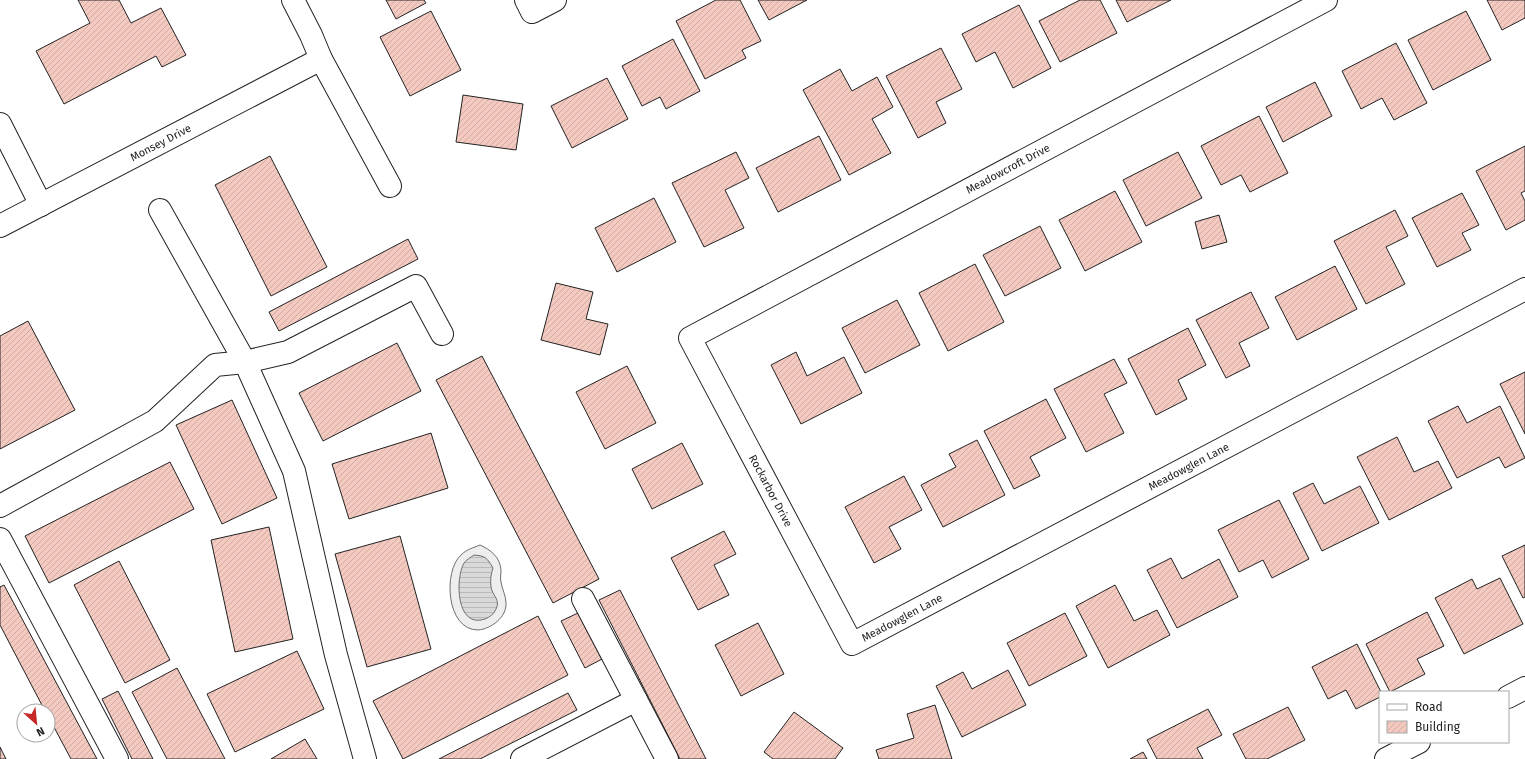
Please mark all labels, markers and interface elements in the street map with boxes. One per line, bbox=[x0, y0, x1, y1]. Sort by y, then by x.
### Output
street label: Monsey Drive bbox=[128, 121, 193, 164]
street label: Meadowcroft Drive bbox=[964, 141, 1052, 197]
street label: Meadowglen Lane bbox=[1146, 440, 1231, 493]
street label: Rockarbor Drive bbox=[746, 452, 795, 529]
street label: Meadowglen Lane bbox=[859, 591, 945, 644]
legend bbox=[1379, 691, 1509, 743]
text: Road bbox=[1415, 700, 1443, 714]
north arrow bbox=[16, 703, 56, 743]
text: Building bbox=[1415, 720, 1461, 734]
text: N bbox=[34, 724, 47, 739]

